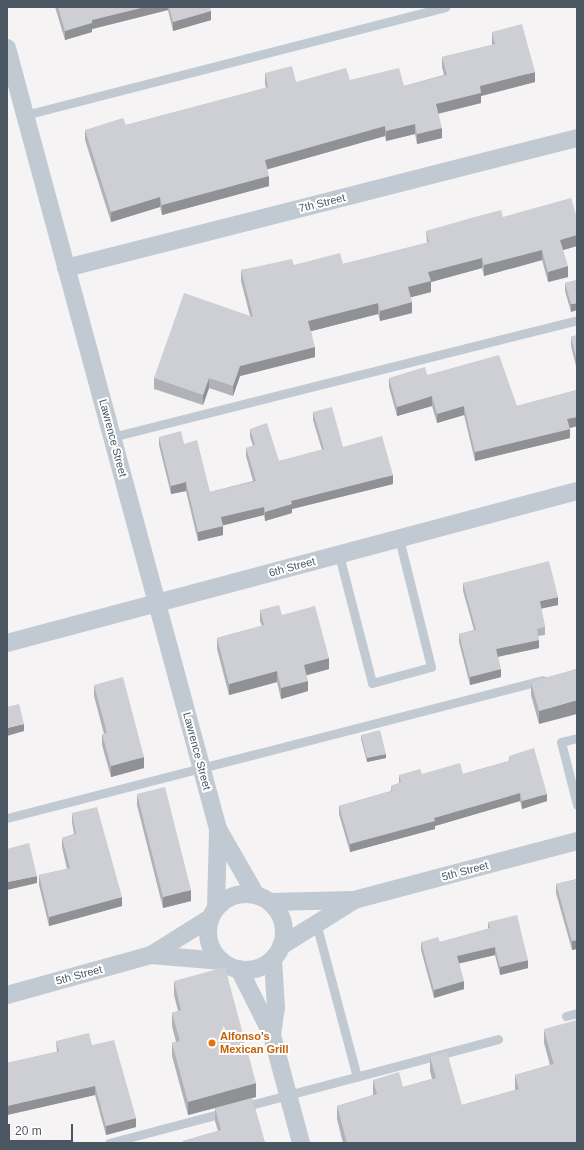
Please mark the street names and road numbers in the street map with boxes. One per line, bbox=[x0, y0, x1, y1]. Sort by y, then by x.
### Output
street label: 7th Street bbox=[297, 191, 347, 215]
street label: Lawrence Street bbox=[96, 398, 130, 478]
street label: 6th Street bbox=[267, 554, 317, 580]
street label: Lawrence Street bbox=[180, 711, 214, 791]
street label: 5th Street bbox=[440, 858, 490, 884]
street label: 5th Street bbox=[54, 962, 104, 988]

